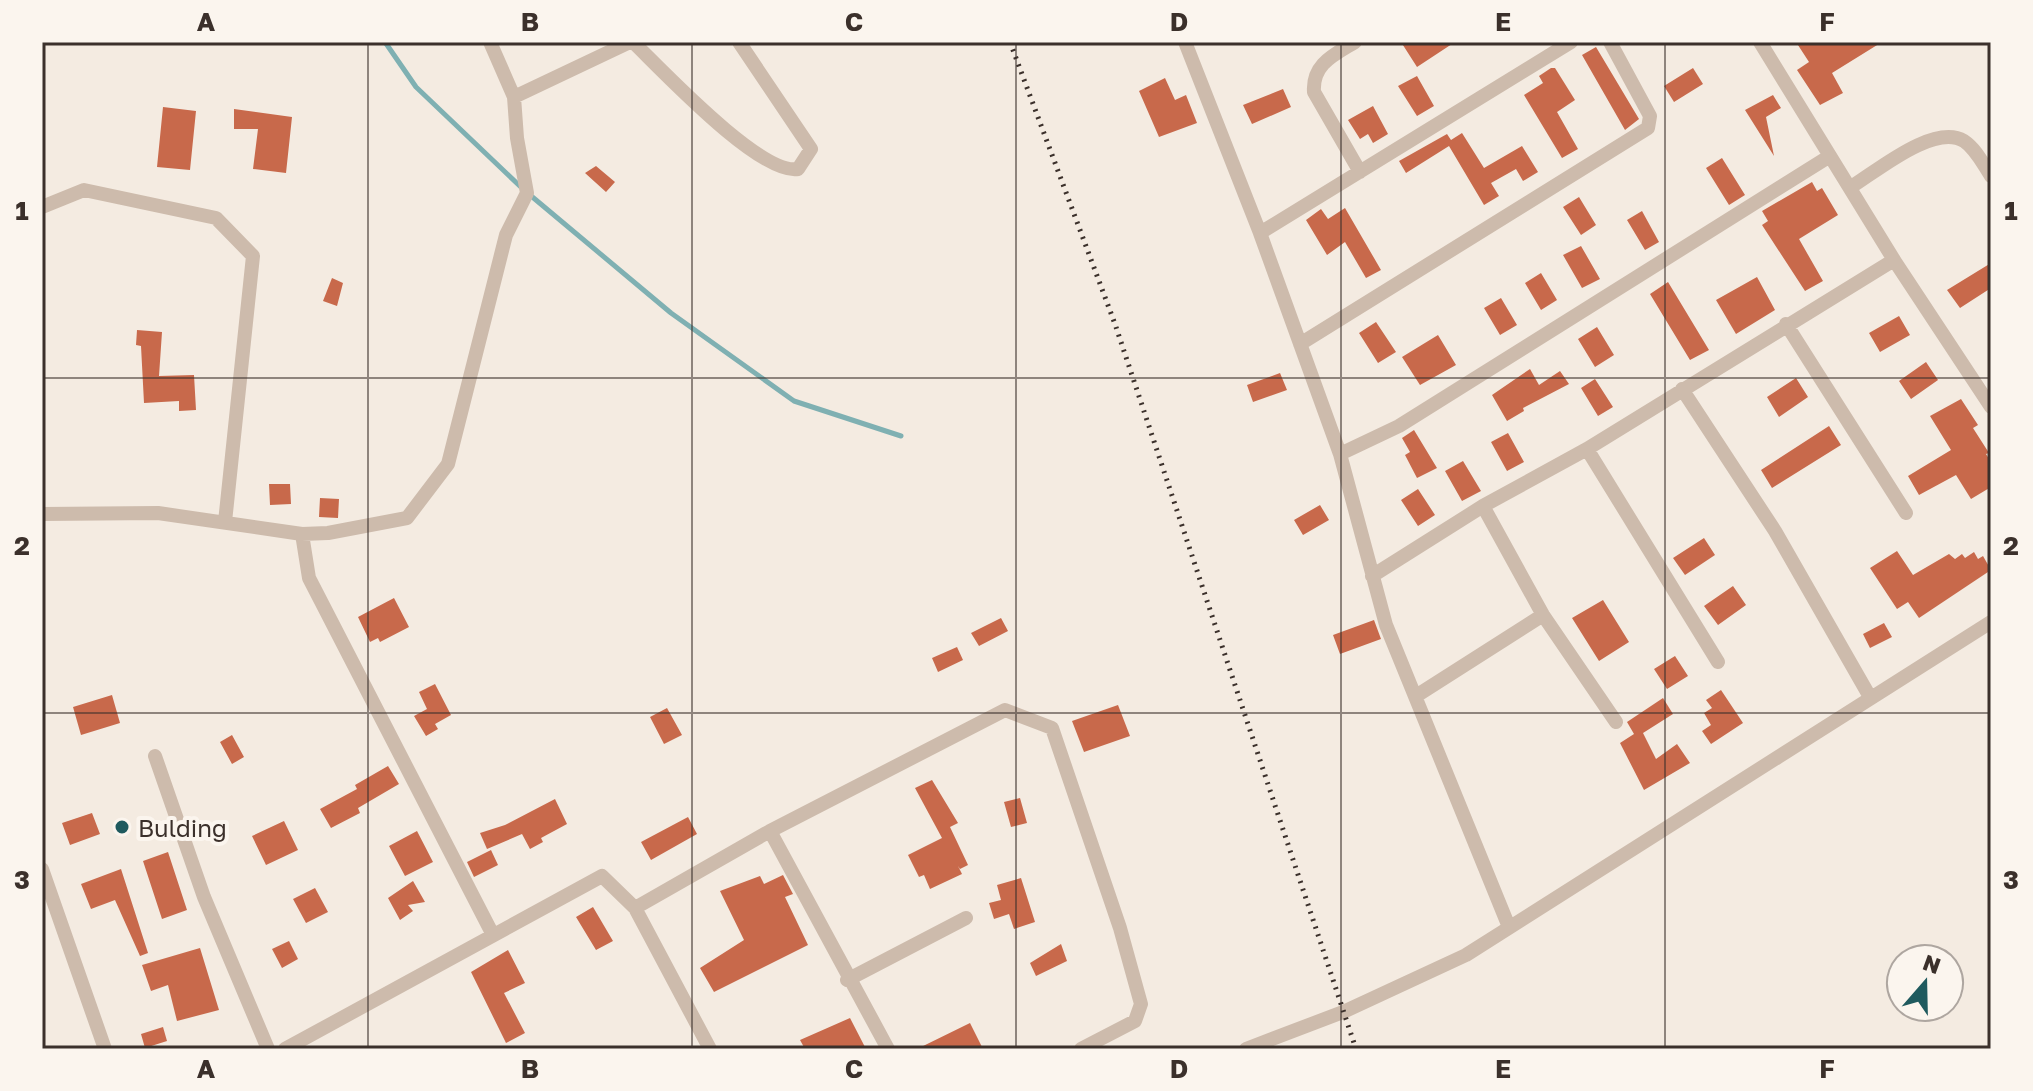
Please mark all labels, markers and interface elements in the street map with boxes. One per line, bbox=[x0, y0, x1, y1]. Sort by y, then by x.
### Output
text: A bbox=[197, 6, 216, 37]
text: B bbox=[521, 6, 539, 37]
text: C bbox=[845, 6, 863, 37]
text: D bbox=[1170, 6, 1188, 37]
text: E bbox=[1495, 6, 1511, 37]
text: F bbox=[1819, 6, 1835, 37]
text: 1 bbox=[15, 195, 29, 226]
text: 1 bbox=[2004, 195, 2018, 226]
text: 2 bbox=[14, 530, 30, 561]
text: 2 bbox=[2003, 530, 2019, 561]
place label: Bulding bbox=[138, 813, 227, 842]
marker: Bulding bbox=[113, 818, 131, 836]
text: 3 bbox=[14, 864, 30, 895]
text: 3 bbox=[2003, 864, 2019, 895]
north arrow bbox=[1885, 943, 1965, 1023]
text: N bbox=[1920, 948, 1944, 979]
text: A bbox=[197, 1053, 216, 1084]
text: B bbox=[521, 1053, 539, 1084]
text: C bbox=[845, 1053, 863, 1084]
text: D bbox=[1170, 1053, 1188, 1084]
text: E bbox=[1495, 1053, 1511, 1084]
text: F bbox=[1819, 1053, 1835, 1084]

